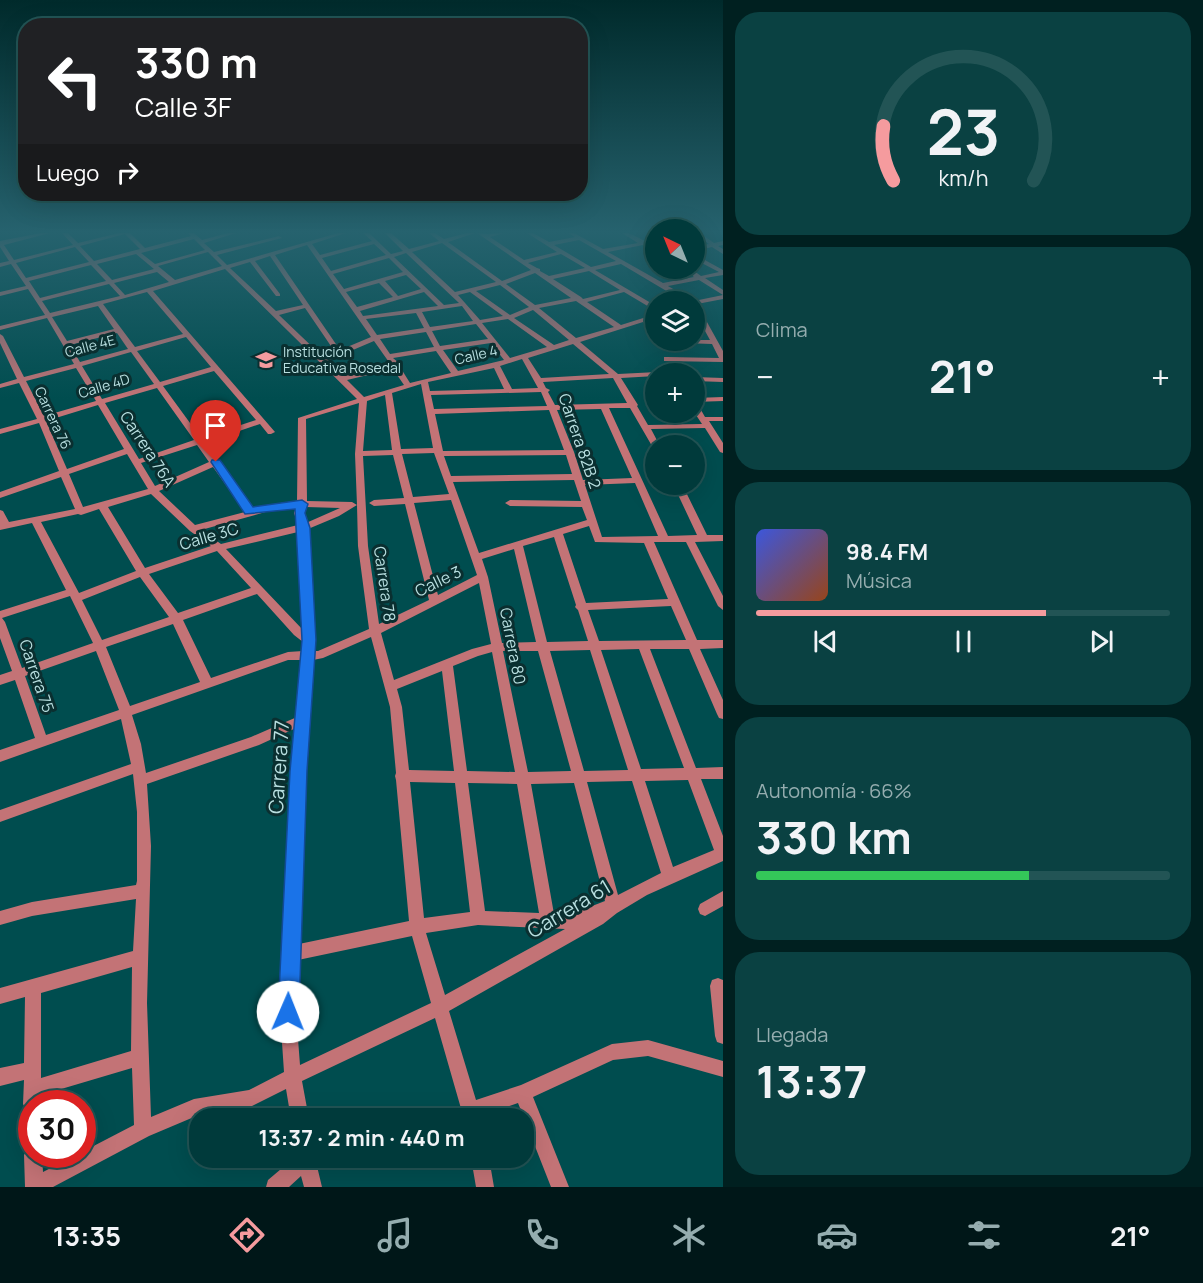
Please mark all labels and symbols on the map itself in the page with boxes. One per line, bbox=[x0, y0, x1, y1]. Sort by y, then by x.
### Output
north arrow bbox=[645, 219, 705, 279]
street label: Calle 4E bbox=[63, 330, 117, 361]
street label: Calle 4 bbox=[453, 340, 499, 369]
place label: Institución Educativa Rosedal bbox=[283, 342, 401, 377]
school or university icon: Institución Educativa Rosedal bbox=[254, 348, 278, 372]
street label: Calle 4D bbox=[76, 369, 132, 402]
street label: Carrera 76 bbox=[31, 383, 76, 452]
street label: Carrera 82B 2 bbox=[553, 391, 607, 491]
pin bbox=[190, 400, 241, 462]
street label: Carrera 76A bbox=[115, 407, 181, 491]
street label: Calle 3C bbox=[177, 517, 241, 555]
street label: Carrera 78 bbox=[369, 545, 401, 623]
street label: Calle 3 bbox=[411, 560, 465, 602]
street label: Carrera 80 bbox=[495, 606, 531, 686]
street label: Carrera 75 bbox=[14, 637, 60, 715]
street label: Carrera 77 bbox=[262, 719, 295, 815]
street label: Carrera 61 bbox=[522, 873, 616, 944]
position arrow bbox=[256, 980, 320, 1044]
speed limit sign: 30 bbox=[18, 1090, 96, 1168]

